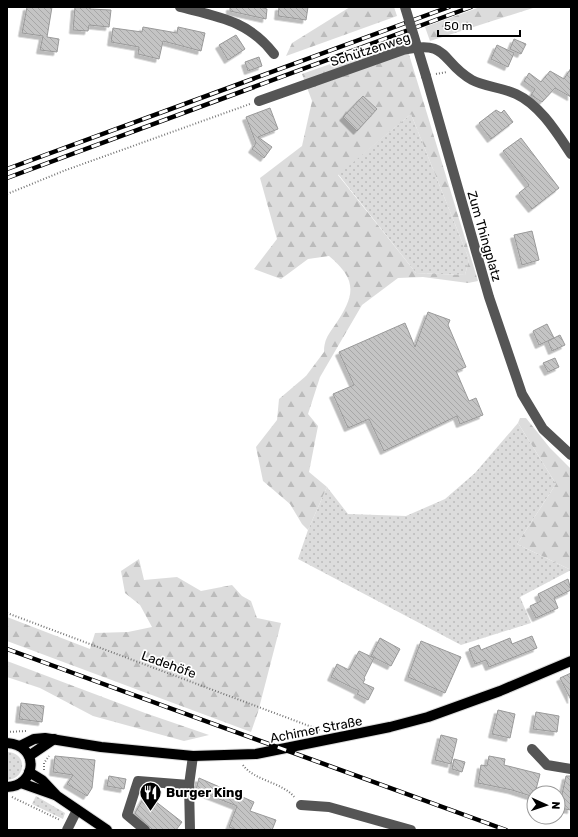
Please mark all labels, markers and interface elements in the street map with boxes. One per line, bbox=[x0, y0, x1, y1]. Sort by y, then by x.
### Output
scale bar bbox=[438, 12, 520, 38]
text: 50 m bbox=[444, 19, 472, 33]
street label: Schützenweg bbox=[328, 30, 412, 70]
street label: Zum Thingplatz bbox=[463, 189, 505, 284]
street label: Ladehöfe bbox=[139, 648, 198, 681]
street label: Achimer Straße bbox=[269, 713, 363, 746]
restaurant icon: Burger King bbox=[137, 779, 163, 812]
place label: Burger King bbox=[166, 785, 243, 800]
north arrow bbox=[526, 785, 566, 825]
text: N bbox=[549, 801, 562, 810]

